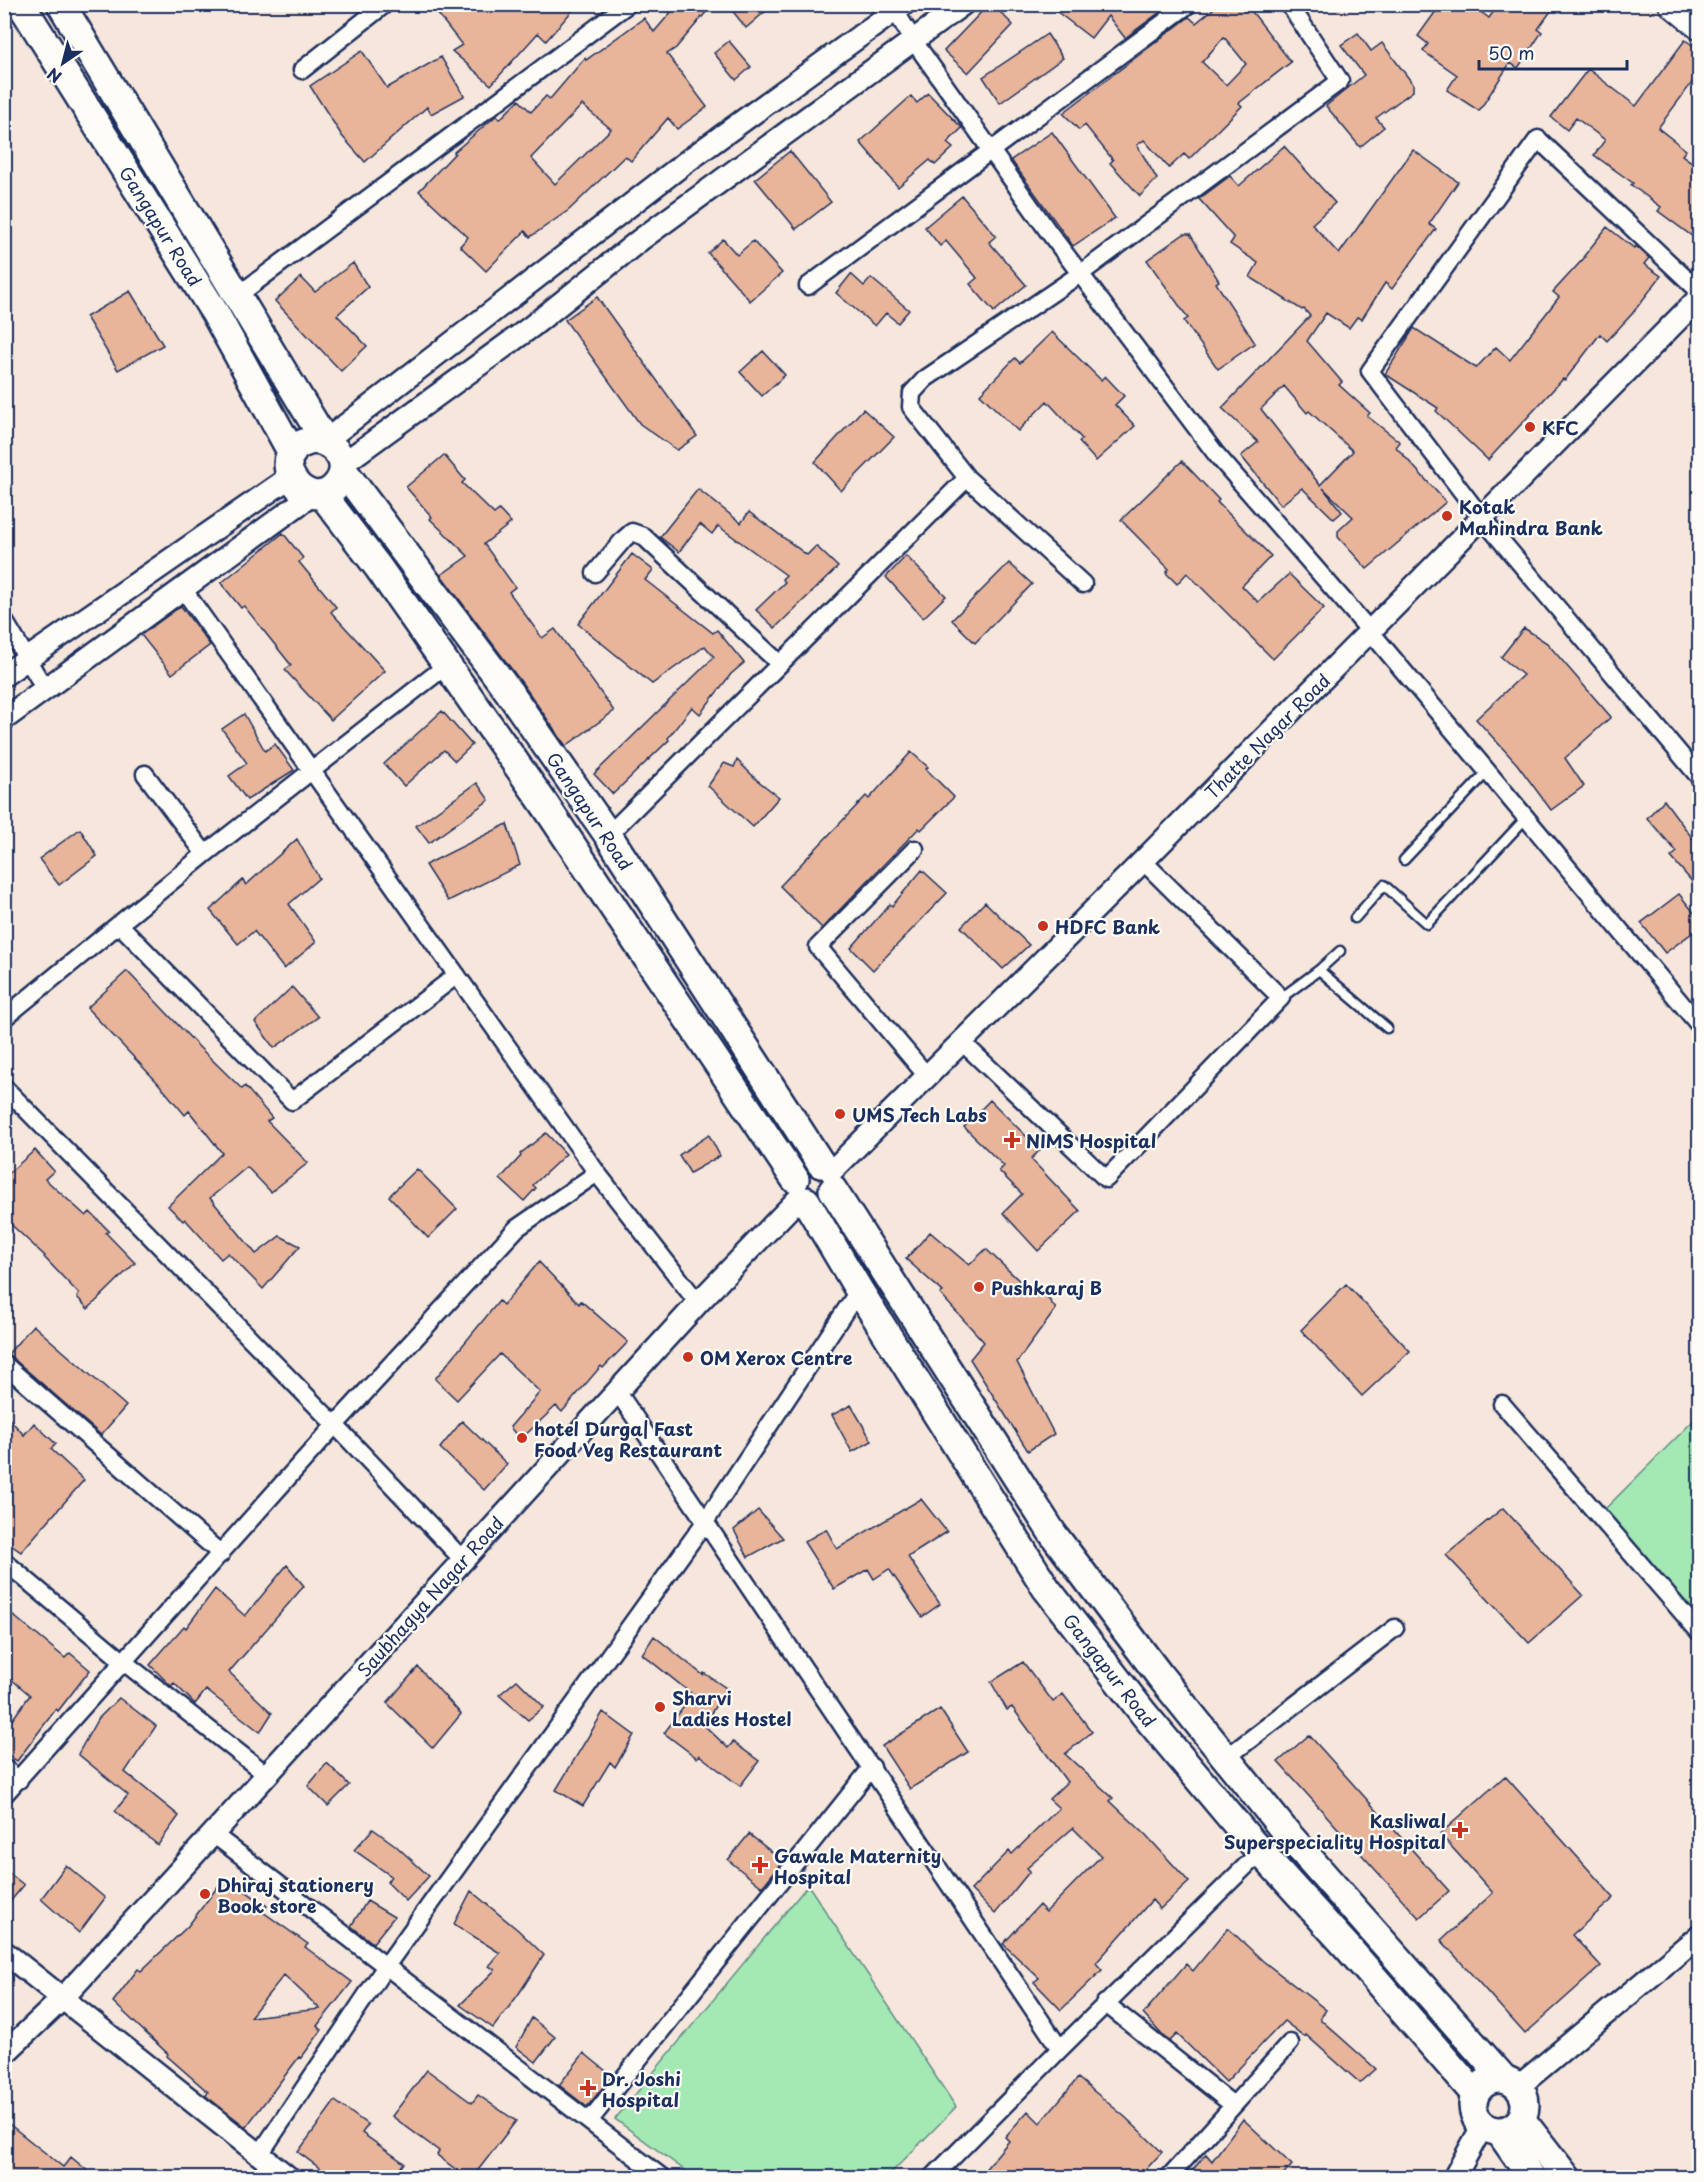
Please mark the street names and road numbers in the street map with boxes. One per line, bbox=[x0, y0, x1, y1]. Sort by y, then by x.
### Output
street label: Gangapur Road bbox=[113, 161, 209, 291]
street label: Thatte Nagar Road bbox=[1198, 667, 1336, 805]
street label: Gangapur Road bbox=[540, 747, 640, 875]
street label: Saubhagya Nagar Road bbox=[350, 1510, 510, 1682]
street label: Gangapur Road bbox=[1057, 1608, 1163, 1732]

